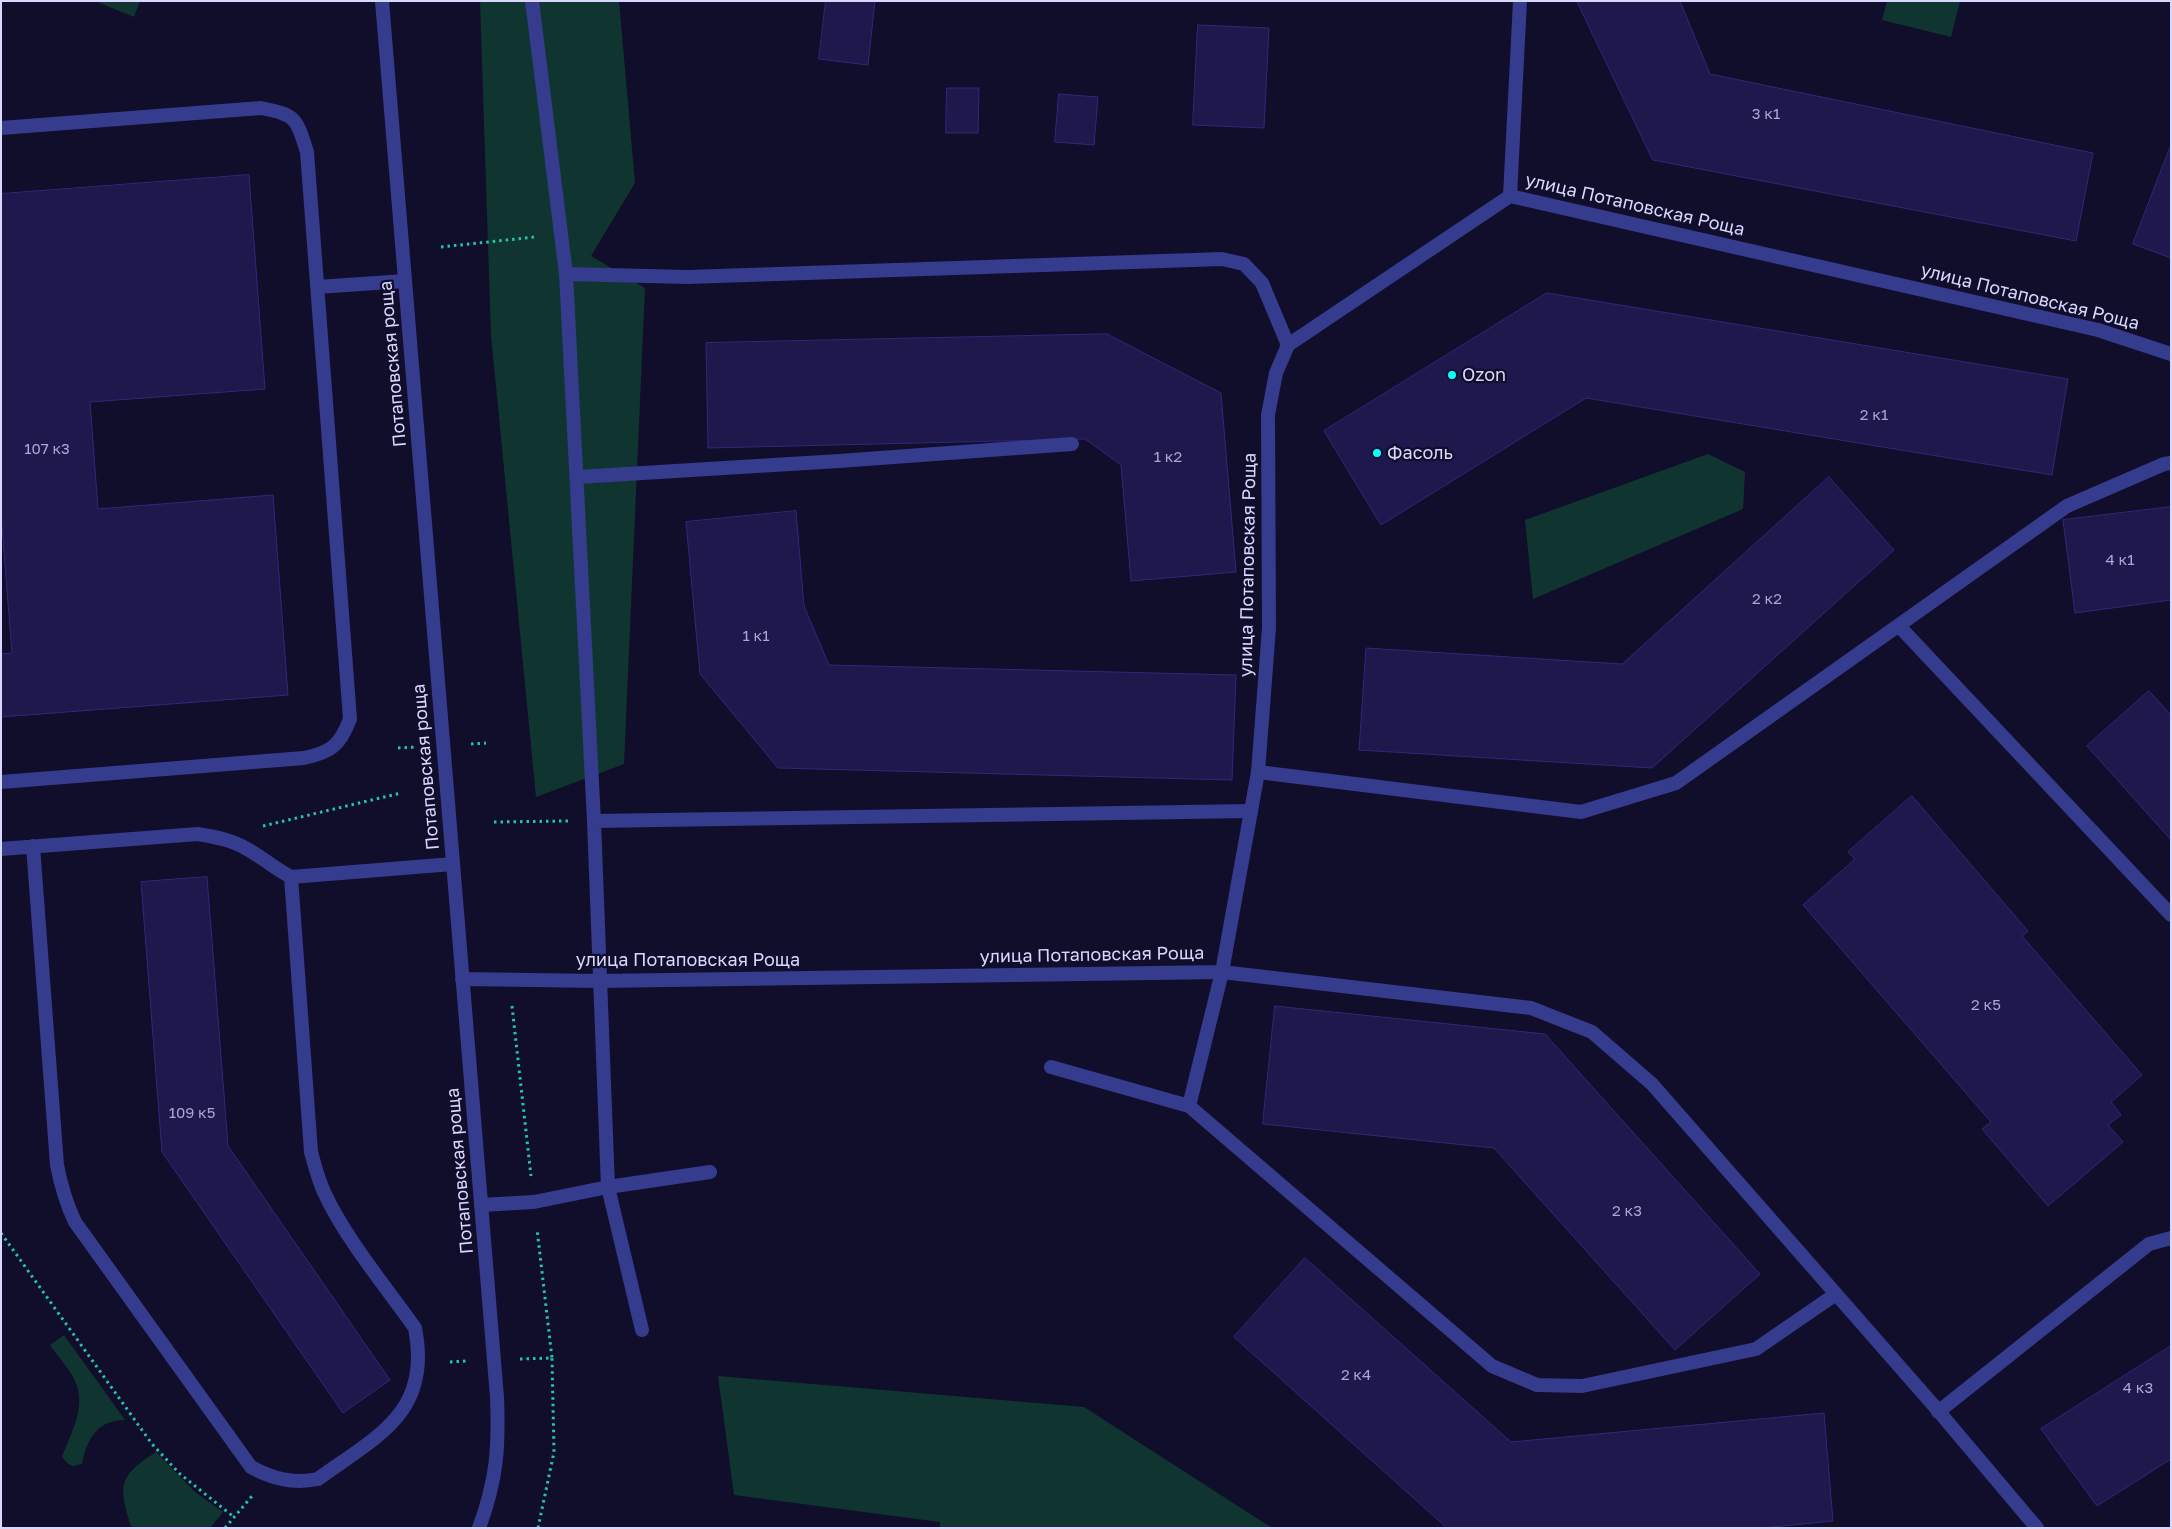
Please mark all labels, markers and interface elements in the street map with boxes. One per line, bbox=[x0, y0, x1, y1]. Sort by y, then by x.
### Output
house number: 3 к1 bbox=[1752, 105, 1780, 123]
street label: улица Потаповская Роща bbox=[1523, 169, 1747, 241]
street label: улица Потаповская Роща bbox=[1918, 259, 2142, 335]
street label: Потаповская роща bbox=[375, 280, 411, 448]
place label: Ozon bbox=[1462, 364, 1506, 386]
marker: Ozon bbox=[1446, 369, 1458, 381]
house number: 2 к1 bbox=[1860, 406, 1888, 424]
house number: 107 к3 bbox=[24, 440, 70, 458]
place label: Фасоль bbox=[1387, 442, 1453, 464]
marker: Фасоль bbox=[1371, 447, 1383, 459]
house number: 1 к2 bbox=[1154, 448, 1182, 466]
street label: улица Потаповская Роща bbox=[1235, 453, 1261, 677]
house number: 4 к1 bbox=[2106, 551, 2134, 569]
house number: 2 к2 bbox=[1752, 590, 1782, 608]
house number: 1 к1 bbox=[743, 627, 769, 645]
street label: Потаповская роща bbox=[408, 683, 444, 851]
street label: улица Потаповская Роща bbox=[980, 942, 1204, 968]
street label: улица Потаповская Роща bbox=[576, 949, 800, 971]
house number: 2 к5 bbox=[1971, 996, 2001, 1014]
street label: Потаповская роща bbox=[442, 1087, 478, 1255]
house number: 109 к5 bbox=[169, 1104, 215, 1122]
house number: 2 к3 bbox=[1612, 1202, 1642, 1220]
house number: 2 к4 bbox=[1341, 1366, 1371, 1384]
house number: 4 к3 bbox=[2123, 1379, 2153, 1397]

